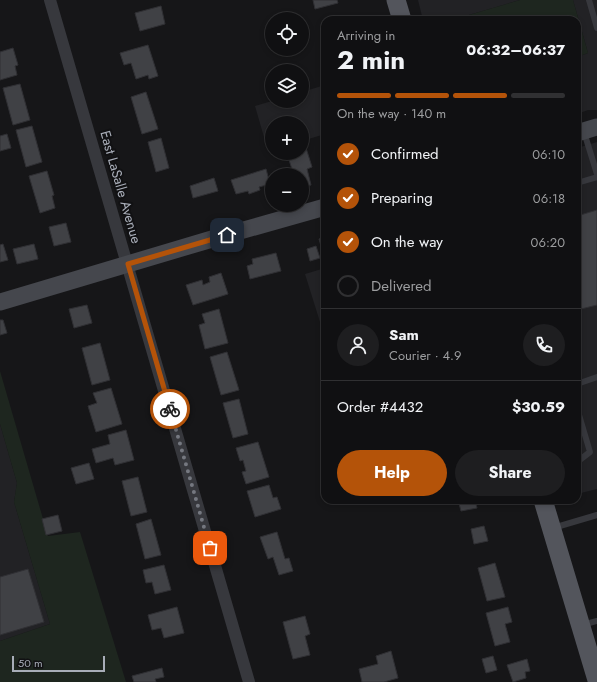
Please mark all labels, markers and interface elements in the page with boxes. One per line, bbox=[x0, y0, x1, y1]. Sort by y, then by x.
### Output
map controls bbox=[265, 12, 309, 212]
button: locate bbox=[265, 12, 309, 56]
text: Arriving in bbox=[337, 26, 395, 45]
text: 06:32–06:37 bbox=[466, 39, 565, 61]
text: 2 min bbox=[337, 41, 405, 79]
button: layers bbox=[265, 64, 309, 108]
text: On the way · 140 m bbox=[337, 104, 446, 123]
button: + bbox=[265, 116, 309, 160]
street label: East LaSalle Avenue bbox=[95, 128, 147, 246]
icon: check bbox=[337, 143, 359, 165]
text: Confirmed bbox=[371, 143, 439, 165]
text: 06:10 bbox=[532, 145, 565, 164]
button: − bbox=[265, 168, 309, 212]
icon: check bbox=[337, 187, 359, 209]
text: Preparing bbox=[371, 187, 433, 209]
text: 06:18 bbox=[533, 189, 565, 208]
pin bbox=[210, 218, 244, 252]
icon: home bbox=[216, 224, 238, 246]
icon: check bbox=[337, 231, 359, 253]
text: On the way bbox=[371, 231, 443, 253]
text: 06:20 bbox=[531, 233, 565, 252]
text: Delivered bbox=[371, 275, 432, 297]
button: person bbox=[337, 324, 379, 366]
text: Sam bbox=[389, 324, 419, 346]
button: phone bbox=[523, 324, 565, 366]
text: Courier · 4.9 bbox=[389, 346, 462, 365]
courier bbox=[150, 389, 190, 429]
text: Order #4432 bbox=[337, 396, 423, 418]
text: $30.59 bbox=[512, 396, 565, 418]
icon: bike bbox=[159, 398, 181, 420]
button: Help bbox=[337, 450, 447, 496]
button: Share bbox=[455, 450, 565, 496]
pin bbox=[193, 531, 227, 565]
icon: bag bbox=[199, 537, 221, 559]
scale bar bbox=[12, 654, 105, 673]
text: 50 m bbox=[18, 655, 43, 671]

